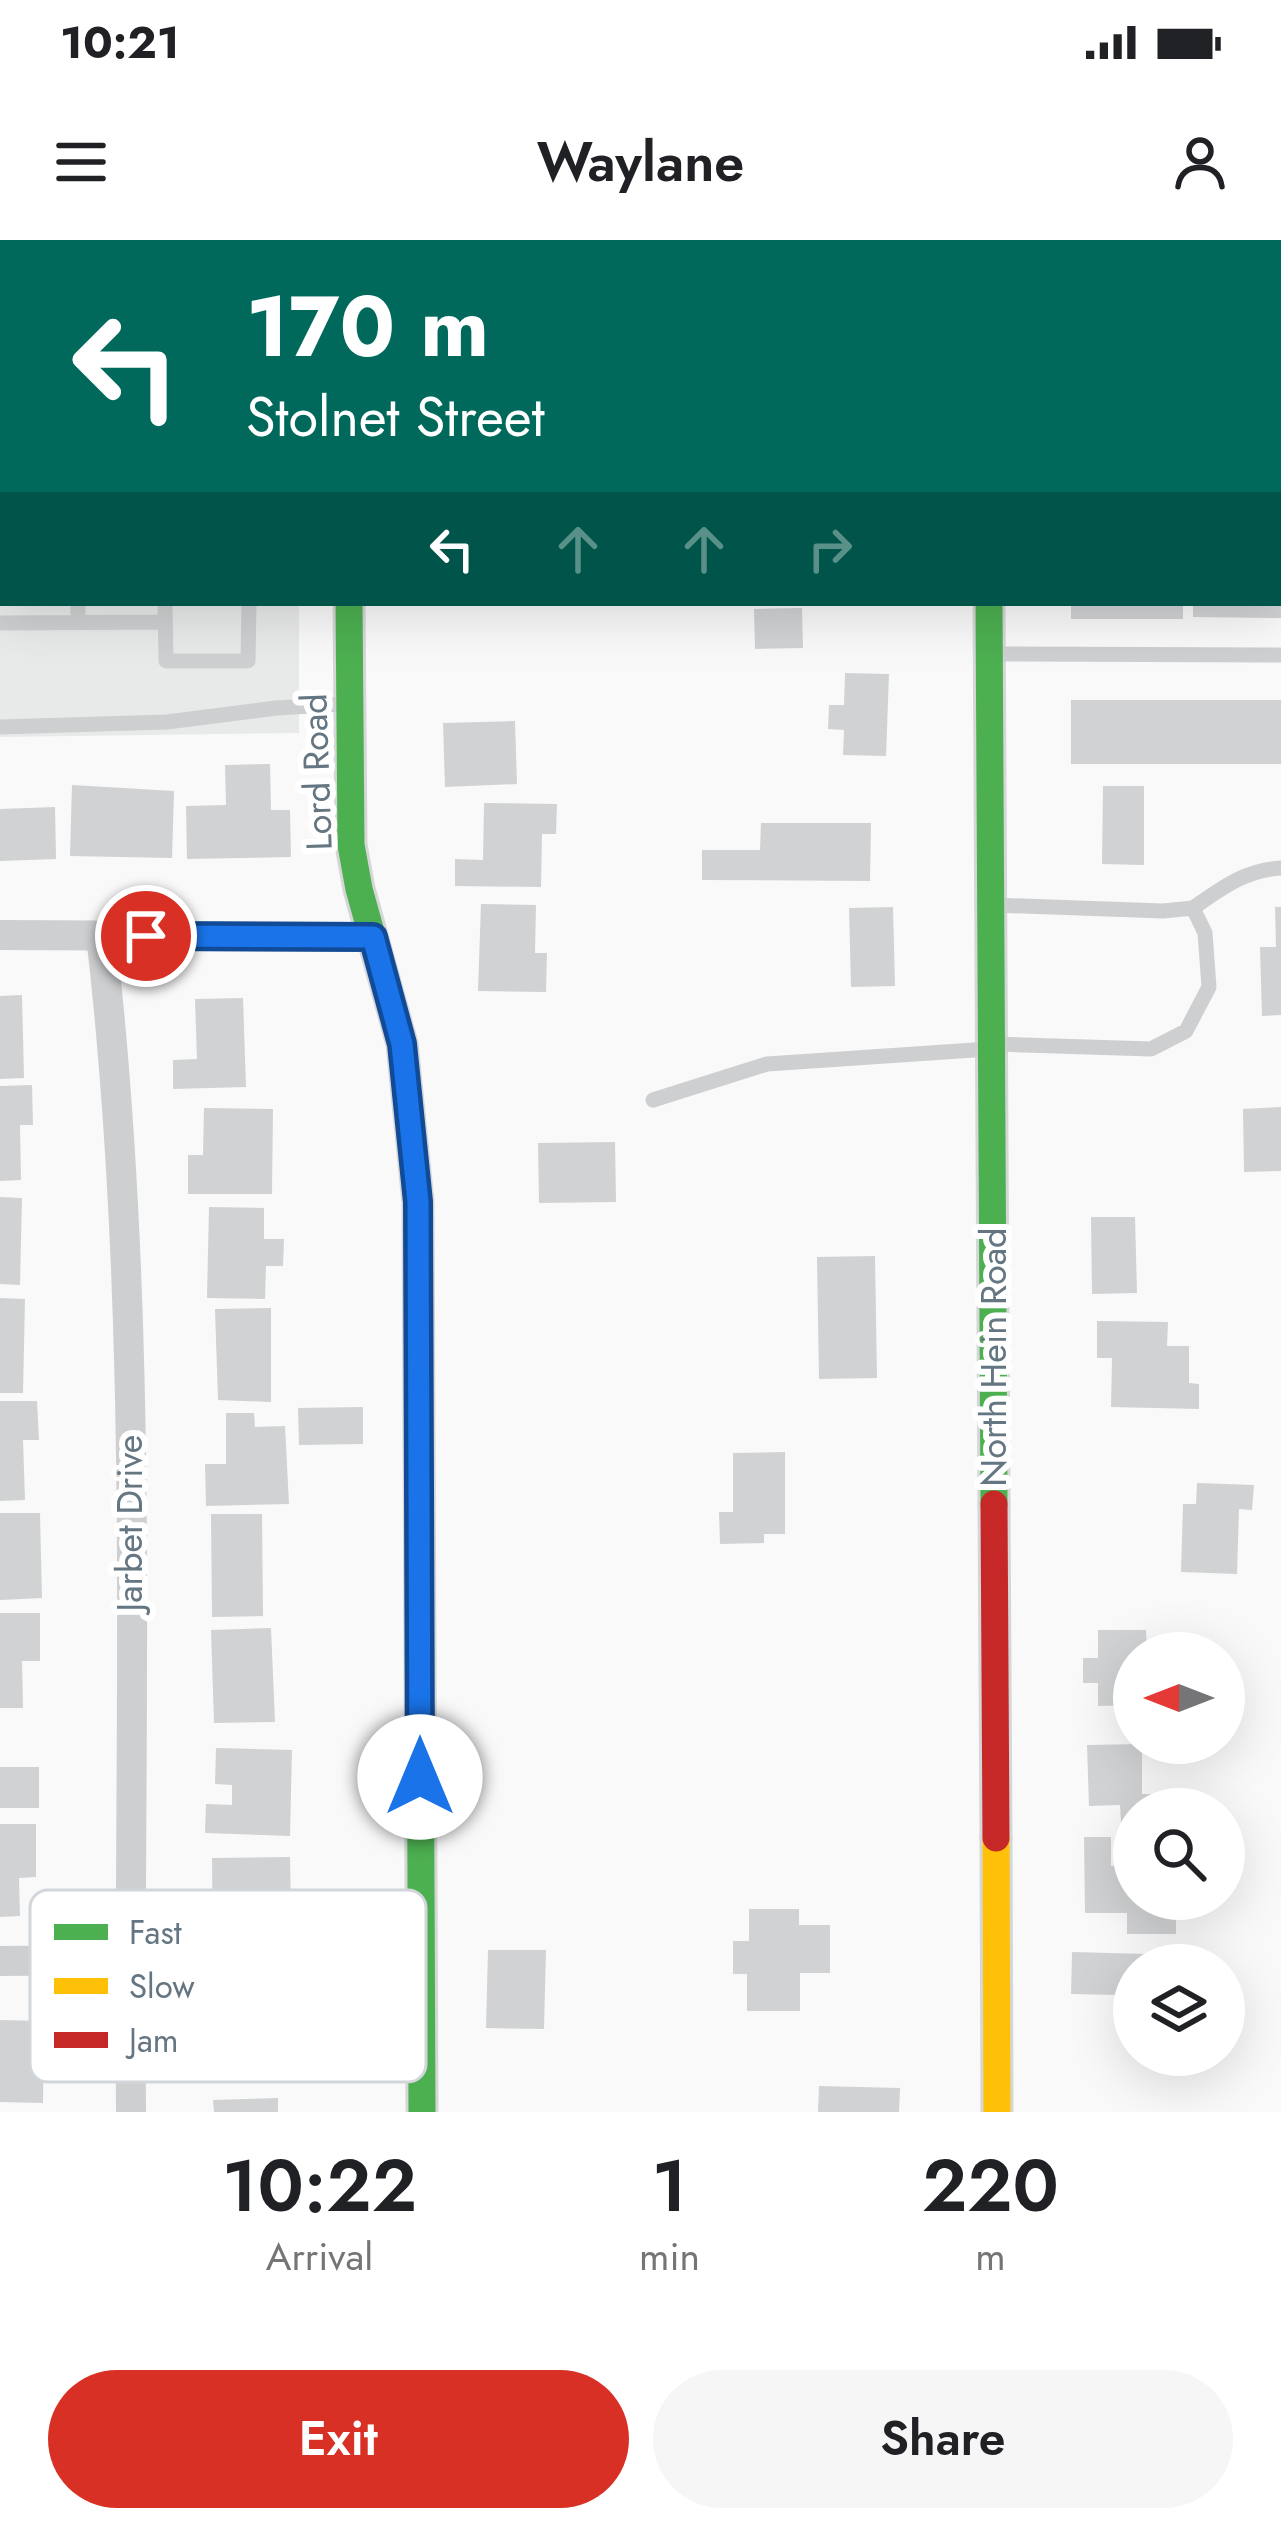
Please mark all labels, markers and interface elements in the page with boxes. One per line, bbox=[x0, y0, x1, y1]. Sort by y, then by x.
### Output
text: 10:21 bbox=[60, 10, 180, 75]
text: Waylane bbox=[537, 123, 744, 201]
icon: menu bbox=[48, 129, 114, 195]
icon: person bbox=[1167, 129, 1233, 195]
text: 170 m bbox=[246, 266, 489, 388]
icon: left bbox=[48, 288, 204, 444]
text: Stolnet Street bbox=[246, 378, 545, 456]
icon: left bbox=[419, 516, 485, 582]
icon: ahead bbox=[545, 516, 611, 582]
icon: ahead bbox=[671, 516, 737, 582]
icon: right bbox=[797, 516, 863, 582]
street label: Lord Road bbox=[287, 693, 345, 851]
pin bbox=[95, 885, 197, 987]
icon: arrive bbox=[113, 903, 179, 969]
street label: North Hein Road bbox=[967, 1227, 1019, 1487]
street label: Jarbet Drive bbox=[103, 1435, 155, 1615]
north arrow bbox=[1113, 1632, 1245, 1764]
map controls bbox=[1113, 1632, 1245, 2076]
position arrow bbox=[357, 1714, 483, 1840]
button: search bbox=[1113, 1788, 1245, 1920]
legend bbox=[30, 1890, 426, 2082]
text: Fast bbox=[129, 1909, 182, 1956]
button: layers bbox=[1113, 1944, 1245, 2076]
text: Slow bbox=[129, 1963, 195, 2010]
text: Jam bbox=[125, 2017, 179, 2064]
text: 10:22 bbox=[222, 2134, 417, 2238]
text: 1 bbox=[652, 2134, 687, 2238]
text: 220 bbox=[922, 2134, 1059, 2238]
text: Arrival bbox=[266, 2228, 373, 2285]
text: min bbox=[639, 2228, 700, 2285]
text: m bbox=[975, 2228, 1006, 2285]
button: Exit bbox=[48, 2370, 629, 2508]
button: Share bbox=[653, 2370, 1233, 2508]

